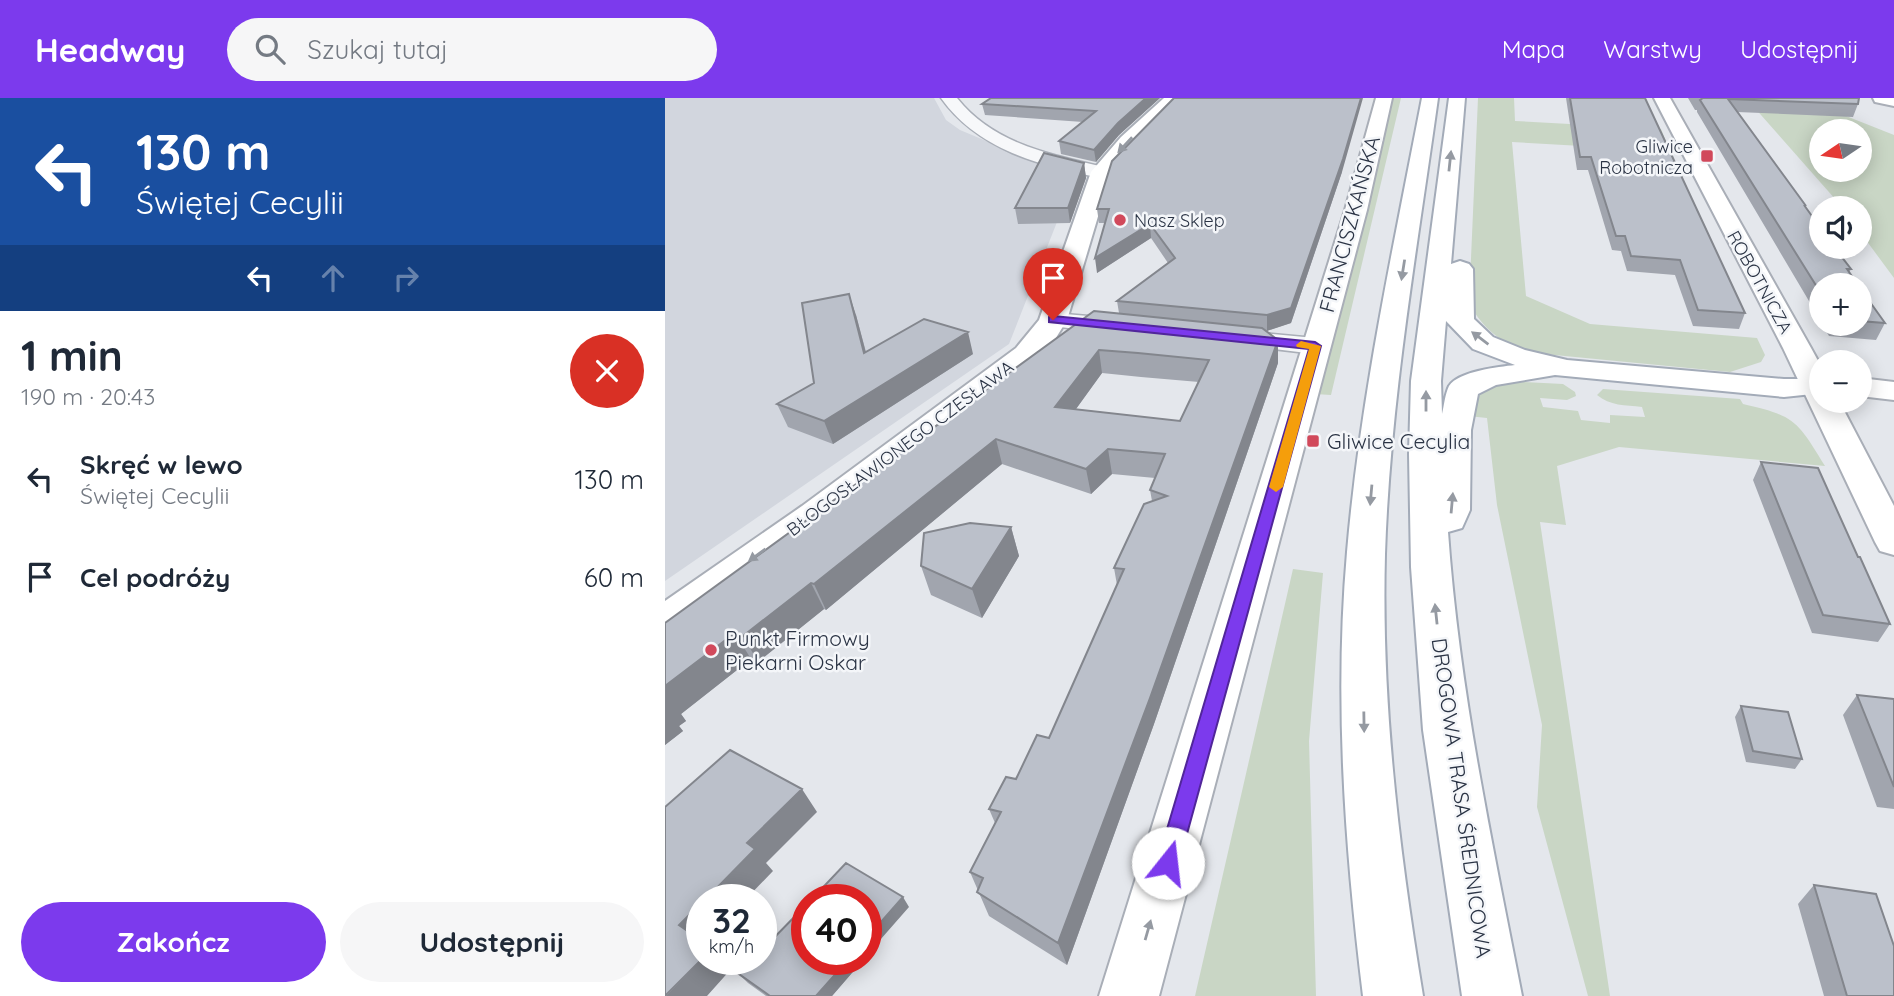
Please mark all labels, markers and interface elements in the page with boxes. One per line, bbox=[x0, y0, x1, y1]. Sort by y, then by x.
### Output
search box bbox=[227, 18, 717, 81]
text: Headway bbox=[35, 29, 185, 70]
icon: search bbox=[251, 30, 289, 68]
text: Szukaj tutaj bbox=[307, 33, 448, 66]
text: Mapa bbox=[1502, 34, 1565, 64]
text: Warstwy bbox=[1603, 34, 1702, 64]
text: Udostępnij bbox=[1740, 34, 1859, 64]
north arrow bbox=[1809, 119, 1873, 182]
map controls bbox=[1809, 119, 1872, 413]
text: 130 m bbox=[136, 121, 270, 182]
icon: left bbox=[21, 126, 112, 217]
street label: FRANCISZKAŃSKA bbox=[1313, 133, 1385, 315]
place label: Gliwice Robotnicza bbox=[1599, 135, 1693, 179]
one-way arrow bbox=[1118, 136, 1134, 153]
marker: Gliwice Robotnicza bbox=[1699, 148, 1715, 164]
one-way arrow bbox=[1445, 150, 1456, 172]
text: Świętej Cecylii bbox=[136, 182, 344, 222]
button: sound bbox=[1809, 196, 1872, 259]
place label: Nasz Sklep bbox=[1134, 209, 1225, 232]
marker: Nasz Sklep bbox=[1112, 212, 1128, 228]
street label: ROBOTNICZA bbox=[1722, 226, 1798, 338]
pin bbox=[1023, 248, 1083, 320]
icon: left bbox=[241, 259, 279, 297]
icon: ahead bbox=[314, 259, 352, 297]
icon: right bbox=[387, 259, 425, 297]
icon: arrive bbox=[1034, 259, 1072, 297]
one-way arrow bbox=[1397, 259, 1408, 281]
button: + bbox=[1809, 273, 1872, 336]
text: 1 min bbox=[21, 329, 123, 382]
one-way arrow bbox=[1472, 331, 1490, 346]
button: close bbox=[570, 334, 644, 408]
button: − bbox=[1809, 350, 1872, 413]
street label: BŁOGOSŁAWIONEGO CZESŁAWA bbox=[782, 355, 1018, 541]
text: 190 m · 20:43 bbox=[21, 382, 155, 411]
one-way arrow bbox=[1420, 390, 1432, 412]
place label: Gliwice Cecylia bbox=[1327, 428, 1470, 454]
marker: Gliwice Cecylia bbox=[1305, 433, 1321, 449]
text: Skręć w lewo bbox=[80, 448, 243, 481]
icon: left bbox=[21, 460, 59, 498]
text: 130 m bbox=[574, 463, 644, 496]
text: Świętej Cecylii bbox=[80, 481, 229, 510]
one-way arrow bbox=[1366, 484, 1377, 506]
one-way arrow bbox=[1447, 492, 1458, 514]
one-way arrow bbox=[748, 548, 766, 562]
icon: arrive bbox=[21, 558, 59, 596]
text: Cel podróży bbox=[80, 561, 230, 594]
text: 60 m bbox=[584, 561, 644, 594]
one-way arrow bbox=[1430, 602, 1441, 624]
place label: Punkt Firmowy Piekarni Oskar bbox=[725, 625, 870, 675]
street label: DROGOWA TRASA ŚREDNICOWA bbox=[1427, 636, 1497, 960]
marker: Punkt Firmowy Piekarni Oskar bbox=[703, 642, 719, 658]
one-way arrow bbox=[1358, 711, 1370, 733]
position arrow bbox=[1131, 826, 1205, 900]
speed limit sign: 40 bbox=[791, 884, 882, 975]
text: 32 bbox=[712, 898, 751, 942]
button: Zakończ bbox=[21, 902, 326, 982]
button: Udostępnij bbox=[340, 902, 644, 982]
one-way arrow bbox=[1144, 920, 1154, 941]
text: km/h bbox=[709, 935, 754, 958]

